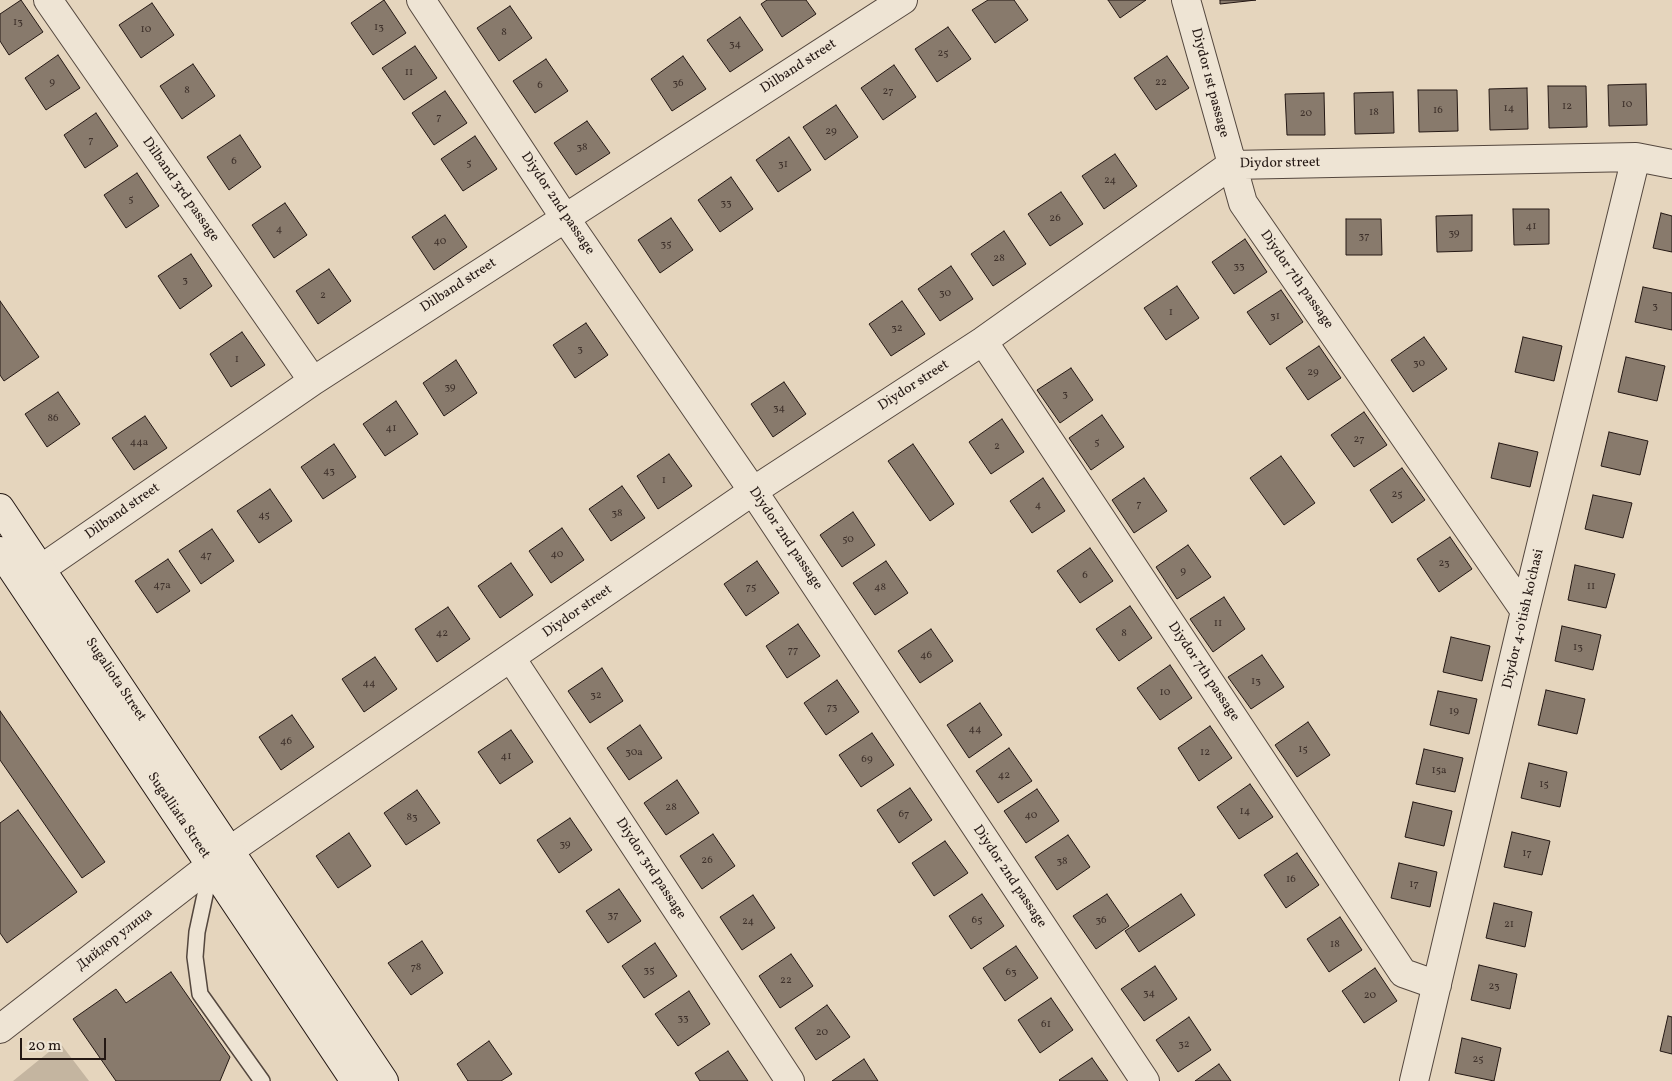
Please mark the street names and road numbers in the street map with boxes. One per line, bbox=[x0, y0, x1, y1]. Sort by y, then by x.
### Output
street label: Diydor 1st passage bbox=[1186, 26, 1232, 140]
street label: Dilband street bbox=[758, 36, 840, 98]
street label: Dilband 3rd passage bbox=[138, 134, 222, 246]
street label: Diydor 2nd passage bbox=[516, 149, 598, 259]
street label: Diydor street bbox=[1239, 155, 1321, 173]
street label: Diydor 7th passage bbox=[1256, 227, 1336, 333]
street label: Dilband street bbox=[418, 255, 500, 317]
street label: Diydor street bbox=[876, 357, 952, 415]
street label: Dilband street bbox=[82, 480, 164, 544]
street label: Diydor 2nd passage bbox=[744, 484, 826, 594]
street label: Diydor 4-o'tish ko'chasi bbox=[1500, 547, 1548, 691]
street label: Diydor street bbox=[540, 582, 616, 642]
street label: Diydor 7th passage bbox=[1163, 619, 1243, 725]
street label: Sugaliota Street bbox=[81, 635, 149, 725]
street label: Sugalliata Street bbox=[143, 770, 213, 862]
street label: Diydor 3rd passage bbox=[611, 815, 689, 923]
street label: Diydor 2nd passage bbox=[968, 822, 1050, 932]
street label: Дийдор улица bbox=[73, 905, 157, 975]

